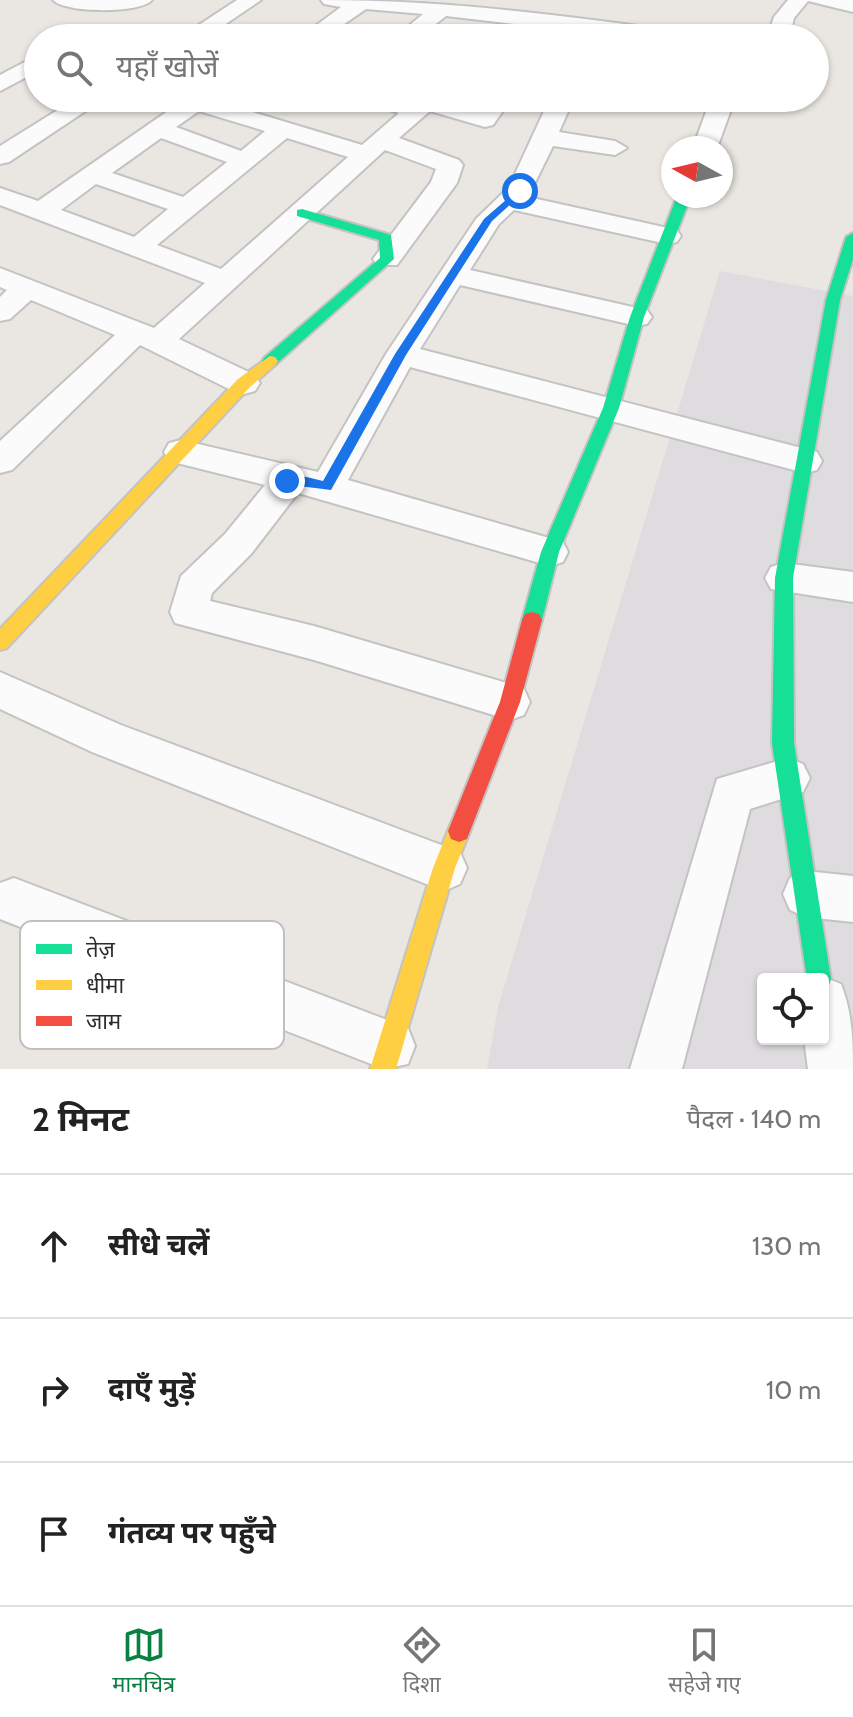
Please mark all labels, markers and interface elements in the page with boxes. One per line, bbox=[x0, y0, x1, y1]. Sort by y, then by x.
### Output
search box bbox=[24, 24, 829, 112]
icon: search bbox=[52, 46, 96, 90]
text: यहाँ खोजें bbox=[116, 48, 218, 85]
north arrow bbox=[661, 136, 733, 208]
route start bbox=[502, 173, 538, 209]
route end bbox=[269, 463, 305, 499]
legend bbox=[20, 921, 284, 1049]
text: तेज़ bbox=[86, 936, 116, 963]
text: धीमा bbox=[86, 972, 124, 999]
map controls bbox=[757, 973, 829, 1045]
button: locate bbox=[757, 973, 829, 1045]
text: जाम bbox=[86, 1008, 122, 1035]
text: 2 मिनट bbox=[32, 1098, 129, 1140]
text: पैदल · 140 m bbox=[687, 1103, 821, 1135]
icon: ahead bbox=[32, 1224, 76, 1268]
text: सीधे चलें bbox=[108, 1226, 209, 1263]
text: 130 m bbox=[752, 1230, 821, 1262]
icon: right bbox=[32, 1368, 76, 1412]
text: दाएँ मुड़ें bbox=[108, 1370, 195, 1407]
text: 10 m bbox=[766, 1374, 821, 1406]
icon: arrive bbox=[32, 1512, 76, 1556]
text: गंतव्य पर पहुँचे bbox=[108, 1514, 276, 1551]
tab: मानचित्र bbox=[112, 1623, 175, 1701]
tab: दिशा bbox=[400, 1623, 444, 1701]
tab: सहेजे गए bbox=[668, 1623, 741, 1701]

